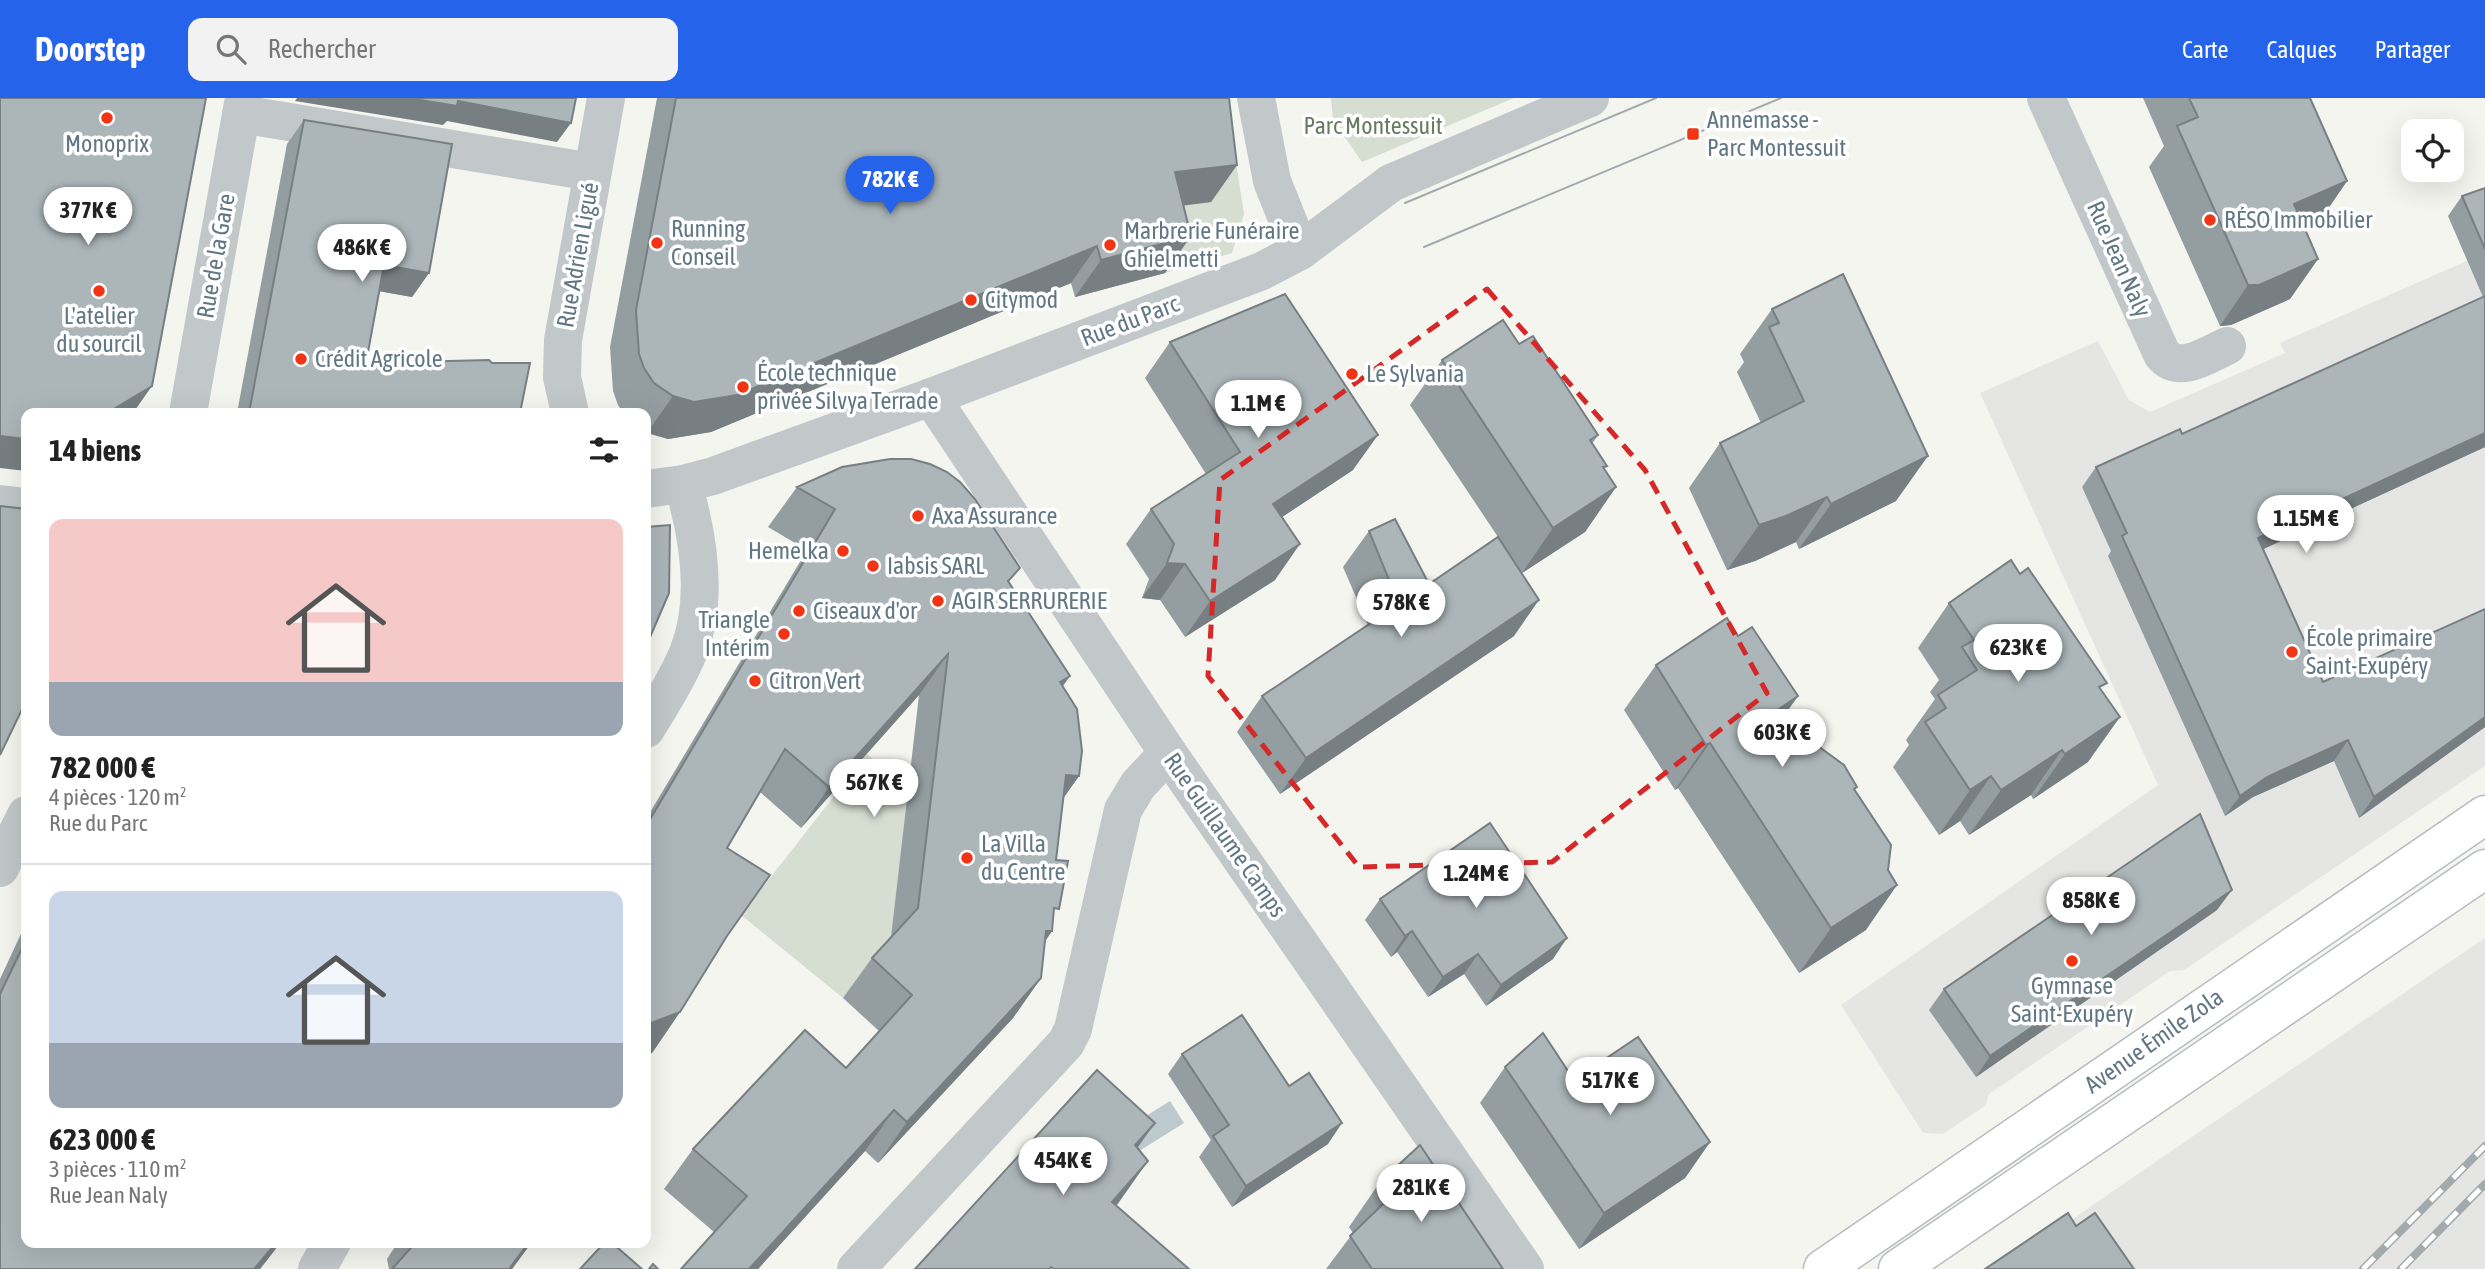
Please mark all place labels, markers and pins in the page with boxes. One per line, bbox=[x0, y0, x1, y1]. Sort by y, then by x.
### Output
place label: Annemasse - Parc Montessuit bbox=[1707, 106, 1846, 161]
marker: Monoprix bbox=[99, 110, 115, 126]
marker: Annemasse - Parc Montessuit bbox=[1685, 126, 1701, 142]
place label: Monoprix bbox=[65, 130, 149, 157]
pin: 782K € bbox=[833, 156, 947, 216]
pin: 377K € bbox=[31, 188, 145, 247]
place label: RÉSO Immobilier bbox=[2224, 206, 2373, 233]
marker: RÉSO Immobilier bbox=[2202, 212, 2218, 228]
place label: Running Conseil bbox=[671, 215, 746, 270]
place label: Marbrerie Funéraire Ghielmetti bbox=[1124, 217, 1299, 272]
pin: 486K € bbox=[305, 225, 419, 284]
marker: Running Conseil bbox=[649, 235, 665, 251]
marker: Marbrerie Funéraire Ghielmetti bbox=[1102, 237, 1118, 253]
marker: L'atelier du sourcil bbox=[91, 283, 107, 299]
place label: Citymod bbox=[985, 286, 1058, 313]
marker: Citymod bbox=[963, 292, 979, 308]
place label: L'atelier du sourcil bbox=[56, 302, 142, 357]
place label: Crédit Agricole bbox=[315, 345, 443, 372]
marker: Crédit Agricole bbox=[293, 351, 309, 367]
place label: École technique privée Silvya Terrade bbox=[757, 359, 938, 414]
place label: Le Sylvania bbox=[1366, 360, 1464, 387]
marker: Le Sylvania bbox=[1344, 366, 1360, 382]
marker: École technique privée Silvya Terrade bbox=[735, 379, 751, 395]
pin: 1.1M € bbox=[1201, 380, 1315, 440]
pin: 1.15M € bbox=[2241, 496, 2371, 555]
place label: Axa Assurance bbox=[932, 502, 1057, 529]
marker: Axa Assurance bbox=[910, 508, 926, 524]
place label: Hemelka bbox=[748, 537, 829, 564]
marker: Hemelka bbox=[835, 543, 851, 559]
place label: Iabsis SARL bbox=[887, 552, 985, 579]
marker: Iabsis SARL bbox=[865, 558, 881, 574]
pin: 578K € bbox=[1344, 580, 1458, 639]
place label: AGIR SERRURERIE bbox=[952, 587, 1107, 614]
marker: AGIR SERRURERIE bbox=[930, 593, 946, 609]
place label: Ciseaux d'or bbox=[813, 597, 918, 624]
marker: Ciseaux d'or bbox=[791, 603, 807, 619]
place label: Triangle Intérim bbox=[698, 606, 770, 661]
pin: 623K € bbox=[1961, 624, 2075, 684]
place label: École primaire Saint-Exupéry bbox=[2306, 624, 2433, 679]
marker: Triangle Intérim bbox=[776, 626, 792, 642]
marker: École primaire Saint-Exupéry bbox=[2284, 644, 2300, 660]
place label: Citron Vert bbox=[769, 667, 861, 694]
marker: Citron Vert bbox=[747, 673, 763, 689]
pin: 603K € bbox=[1725, 710, 1839, 769]
pin: 567K € bbox=[817, 760, 931, 819]
place label: La Villa du Centre bbox=[981, 830, 1065, 885]
marker: La Villa du Centre bbox=[959, 850, 975, 866]
pin: 1.24M € bbox=[1411, 850, 1541, 910]
pin: 858K € bbox=[2034, 878, 2148, 937]
marker: Gymnase Saint-Exupéry bbox=[2064, 953, 2080, 969]
place label: Gymnase Saint-Exupéry bbox=[2011, 972, 2133, 1027]
pin: 517K € bbox=[1553, 1058, 1667, 1117]
pin: 454K € bbox=[1006, 1138, 1120, 1197]
pin: 281K € bbox=[1364, 1164, 1478, 1224]

